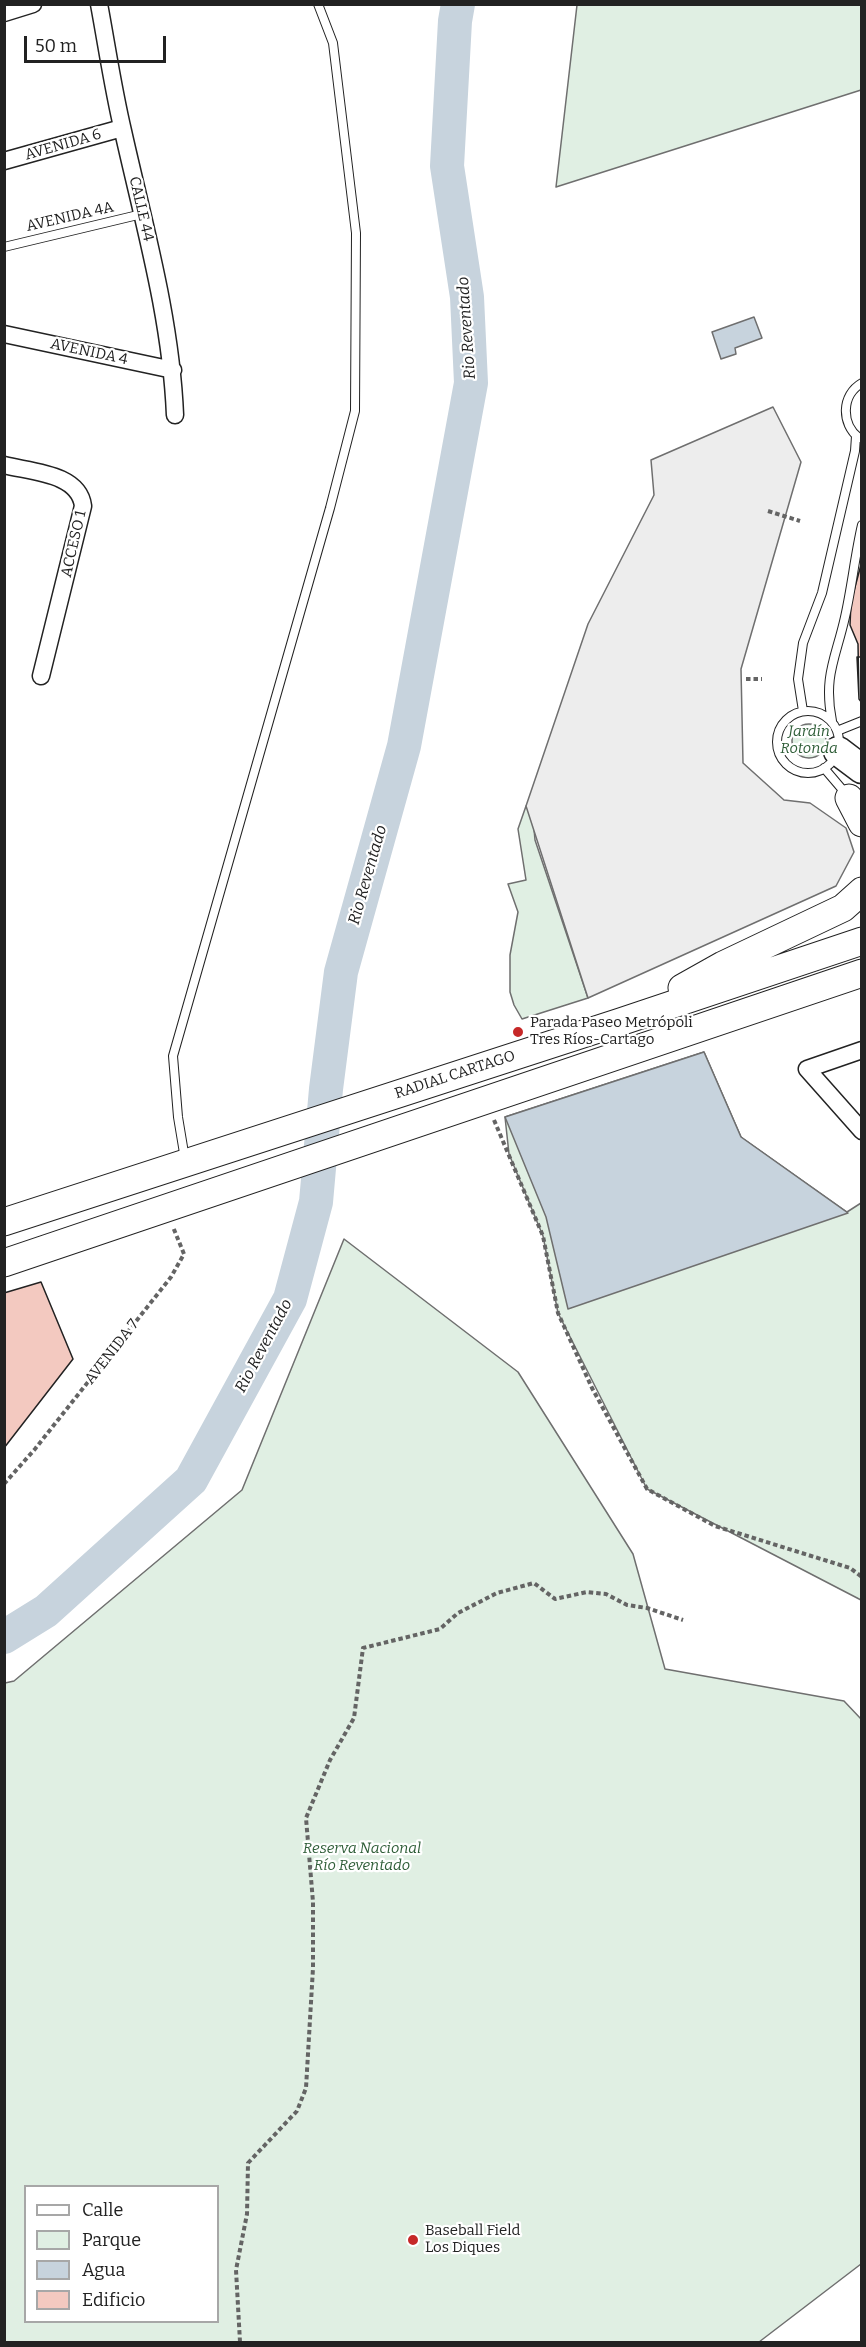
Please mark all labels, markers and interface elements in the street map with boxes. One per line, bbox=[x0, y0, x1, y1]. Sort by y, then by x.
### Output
scale bar bbox=[27, 24, 170, 62]
text: 50 m bbox=[35, 35, 77, 57]
street label: AVENIDA 6 bbox=[23, 126, 103, 164]
street label: CALLE 44 bbox=[125, 175, 157, 243]
street label: AVENIDA 4A bbox=[25, 198, 115, 236]
water label: Rio Reventado bbox=[454, 276, 480, 380]
street label: AVENIDA 4 bbox=[49, 335, 129, 369]
street label: ACCESO 1 bbox=[58, 509, 90, 579]
park label: Jardín Rotonda bbox=[780, 723, 838, 758]
water label: Rio Reventado bbox=[345, 823, 391, 927]
place label: Parada Paseo Metrópoli Tres Ríos-Cartago bbox=[530, 1014, 693, 1049]
marker: Parada Paseo Metrópoli Tres Ríos-Cartago bbox=[511, 1025, 525, 1039]
street label: RADIAL CARTAGO bbox=[392, 1047, 518, 1103]
water label: Rio Reventado bbox=[231, 1296, 297, 1396]
street label: AVENIDA 7 bbox=[81, 1316, 143, 1388]
park label: Reserva Nacional Río Reventado bbox=[303, 1840, 421, 1875]
legend bbox=[24, 2185, 219, 2323]
text: Calle bbox=[82, 2199, 123, 2221]
place label: Baseball Field Los Diques bbox=[425, 2222, 521, 2257]
text: Parque bbox=[82, 2229, 141, 2251]
marker: Baseball Field Los Diques bbox=[406, 2233, 420, 2247]
text: Agua bbox=[82, 2259, 125, 2281]
text: Edificio bbox=[82, 2289, 145, 2311]

